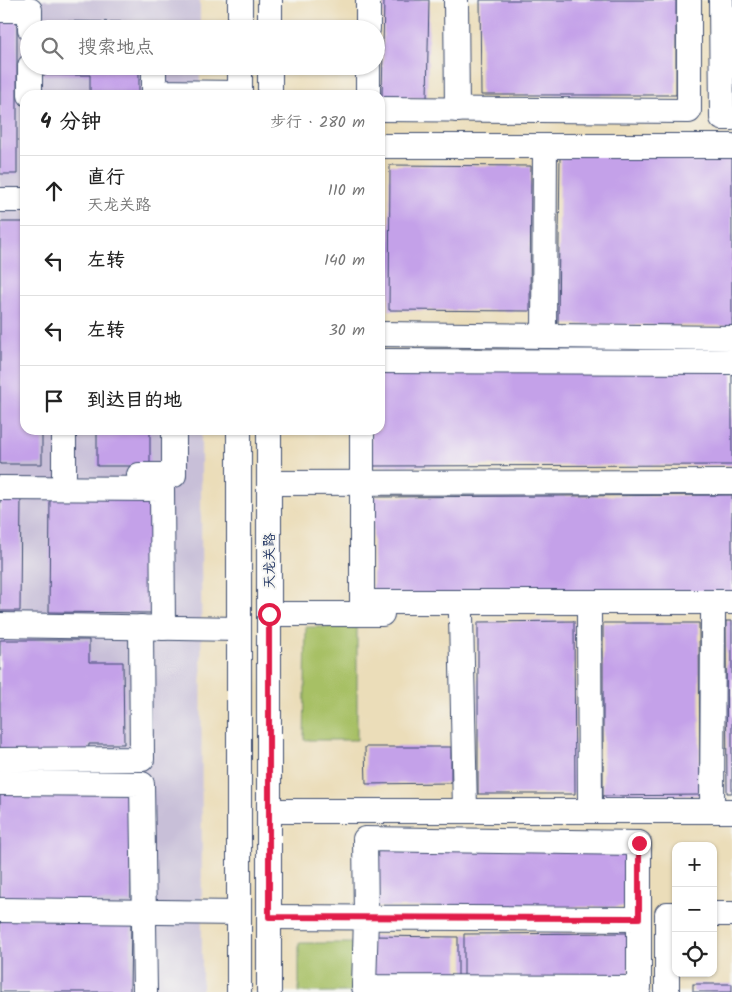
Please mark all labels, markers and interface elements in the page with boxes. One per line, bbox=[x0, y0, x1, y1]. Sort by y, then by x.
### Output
search box bbox=[20, 20, 385, 75]
text: 搜索地点 bbox=[78, 33, 154, 63]
icon: search bbox=[38, 34, 66, 62]
text: 4 分钟 bbox=[40, 106, 102, 139]
text: 步行 · 280 m bbox=[270, 110, 365, 135]
text: 直行 bbox=[87, 163, 125, 193]
icon: ahead bbox=[40, 177, 68, 205]
text: 110 m bbox=[328, 178, 365, 203]
text: 天龙关路 bbox=[87, 193, 151, 218]
text: 左转 bbox=[87, 246, 125, 276]
icon: left bbox=[40, 247, 68, 275]
text: 140 m bbox=[324, 248, 365, 273]
text: 左转 bbox=[87, 316, 125, 346]
icon: left bbox=[40, 317, 68, 345]
text: 30 m bbox=[329, 318, 365, 343]
text: 到达目的地 bbox=[87, 386, 182, 416]
icon: arrive bbox=[40, 387, 68, 415]
street label: 天龙关路 bbox=[259, 533, 281, 589]
route start bbox=[258, 603, 281, 626]
route end bbox=[628, 832, 651, 855]
map controls bbox=[672, 842, 717, 977]
button: + bbox=[672, 842, 717, 887]
button: − bbox=[672, 887, 717, 932]
button: locate bbox=[672, 932, 717, 977]

